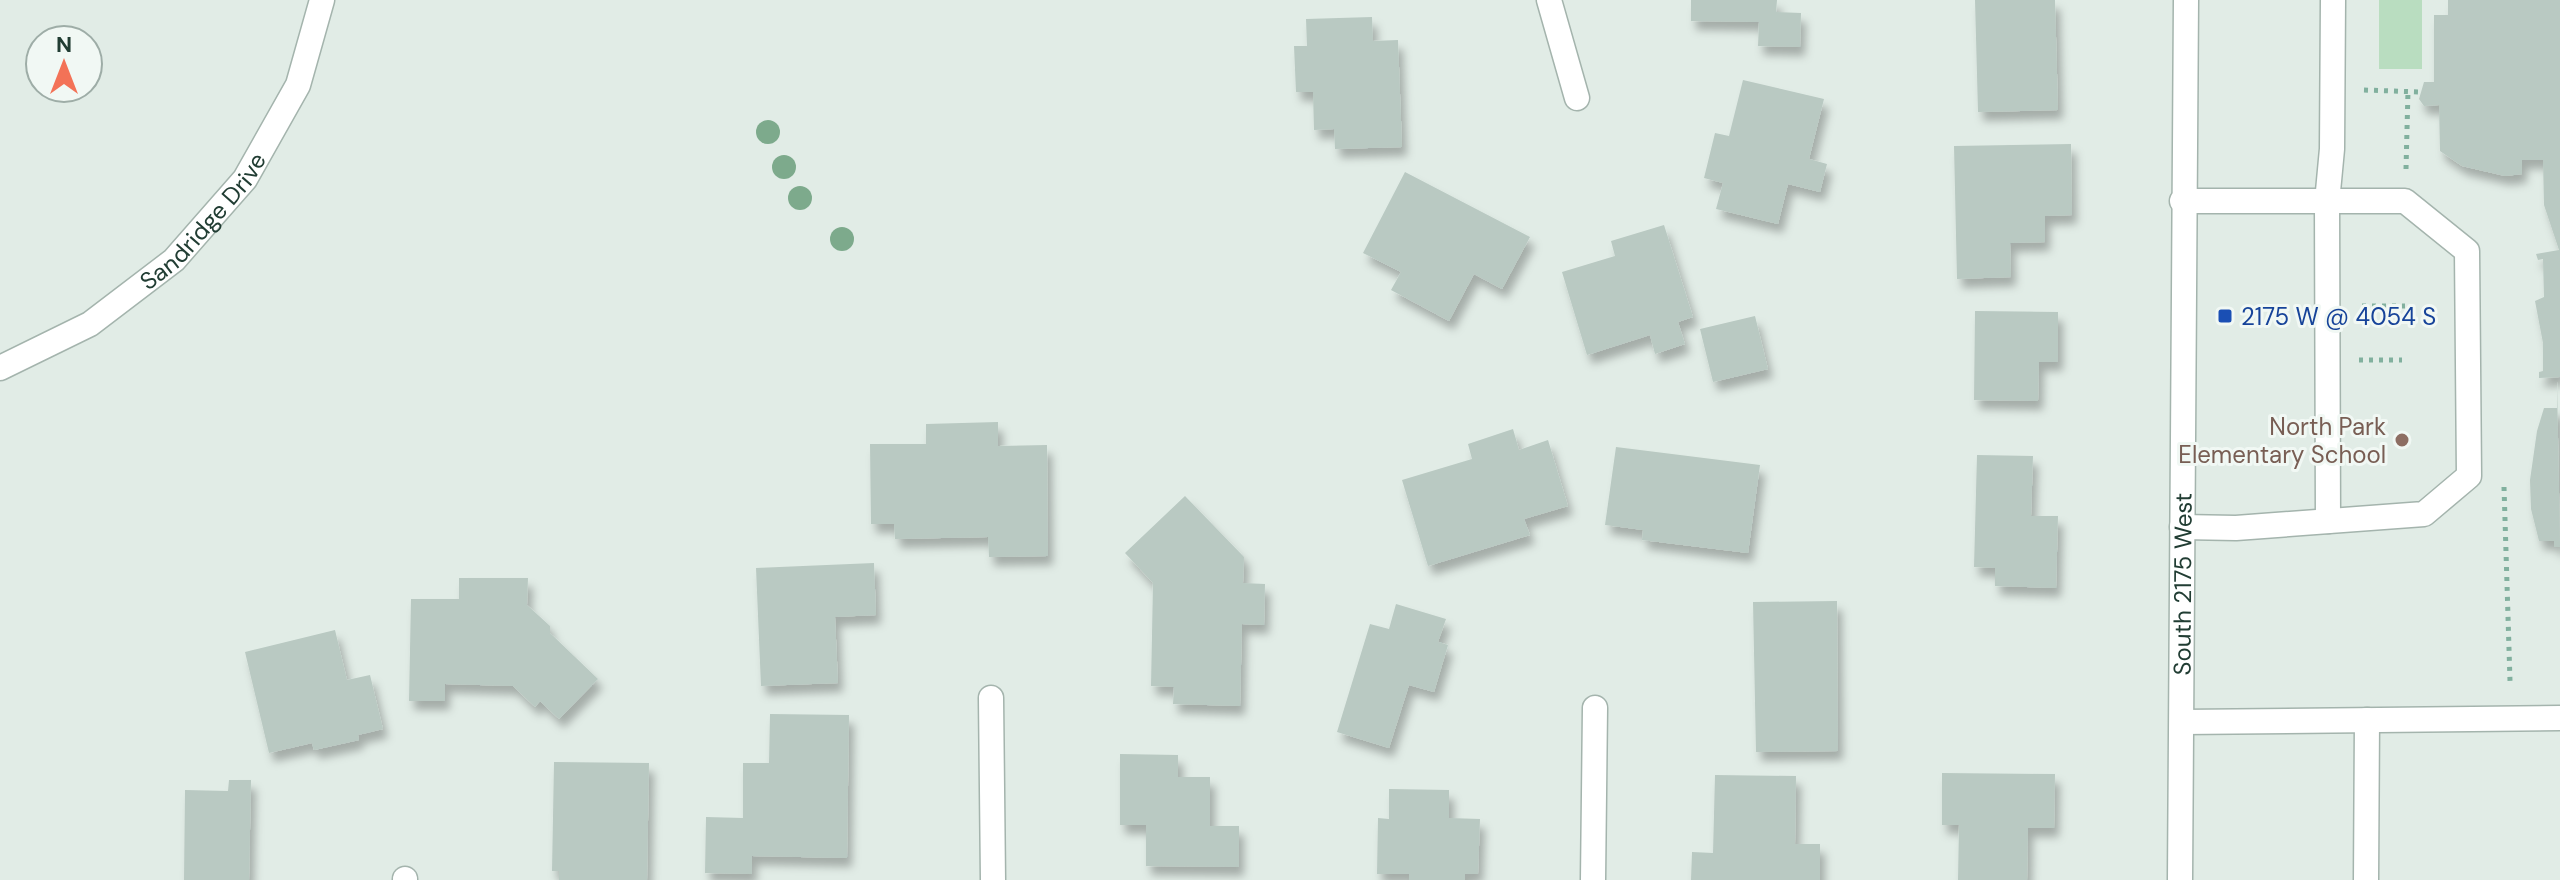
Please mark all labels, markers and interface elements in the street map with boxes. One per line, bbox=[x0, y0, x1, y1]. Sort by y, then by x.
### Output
north arrow bbox=[24, 24, 104, 104]
text: N bbox=[56, 30, 72, 59]
street label: Sandridge Drive bbox=[133, 147, 272, 296]
place label: 2175 W @ 4054 S bbox=[2241, 301, 2436, 332]
marker: 2175 W @ 4054 S bbox=[2216, 307, 2234, 325]
place label: North Park Elementary School bbox=[2178, 411, 2386, 470]
marker: North Park Elementary School bbox=[2393, 431, 2411, 449]
street label: South 2175 West bbox=[2166, 493, 2198, 675]

